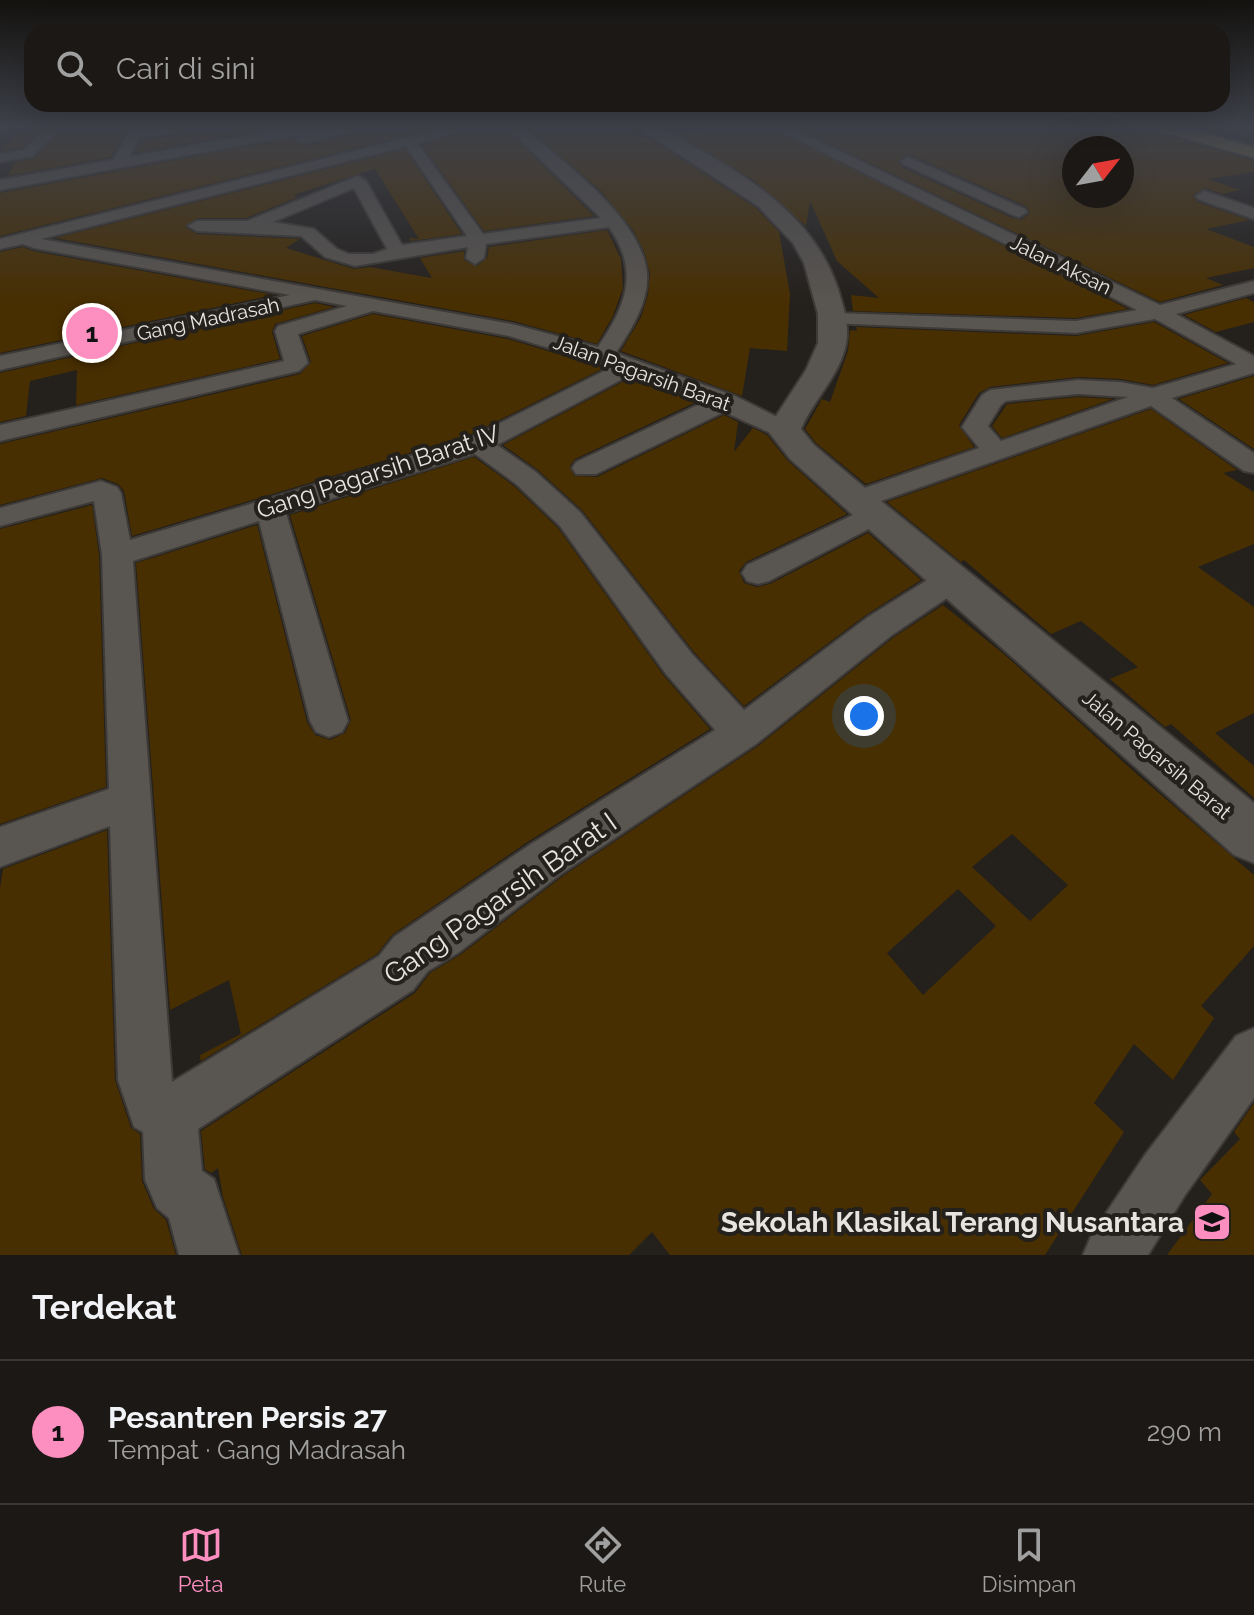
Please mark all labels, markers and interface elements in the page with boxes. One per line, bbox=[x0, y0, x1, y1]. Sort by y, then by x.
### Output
search box bbox=[24, 24, 1230, 112]
icon: search bbox=[52, 46, 96, 90]
text: Cari di sini bbox=[116, 51, 256, 86]
north arrow bbox=[1062, 136, 1134, 208]
street label: Jalan Aksan bbox=[1007, 230, 1115, 300]
street label: Gang Madrasah bbox=[134, 292, 282, 346]
pin: 1 bbox=[66, 303, 118, 363]
street label: Jalan Pagarsih Barat bbox=[550, 330, 734, 416]
street label: Gang Pagarsih Barat IV bbox=[253, 419, 503, 524]
street label: Jalan Pagarsih Barat bbox=[1078, 686, 1236, 824]
your location bbox=[844, 696, 884, 736]
street label: Gang Pagarsih Barat I bbox=[378, 806, 623, 991]
school or university icon: Sekolah Klasikal Terang Nusantara bbox=[1191, 1201, 1233, 1243]
place label: Sekolah Klasikal Terang Nusantara bbox=[721, 1206, 1184, 1239]
text: Terdekat bbox=[32, 1287, 177, 1327]
text: Pesantren Persis 27 bbox=[108, 1400, 387, 1435]
text: 1 bbox=[52, 1417, 64, 1447]
text: 290 m bbox=[1147, 1417, 1222, 1447]
text: Tempat · Gang Madrasah bbox=[108, 1435, 406, 1465]
tab: Peta bbox=[178, 1523, 223, 1597]
tab: Rute bbox=[579, 1523, 626, 1597]
tab: Disimpan bbox=[982, 1523, 1076, 1597]

